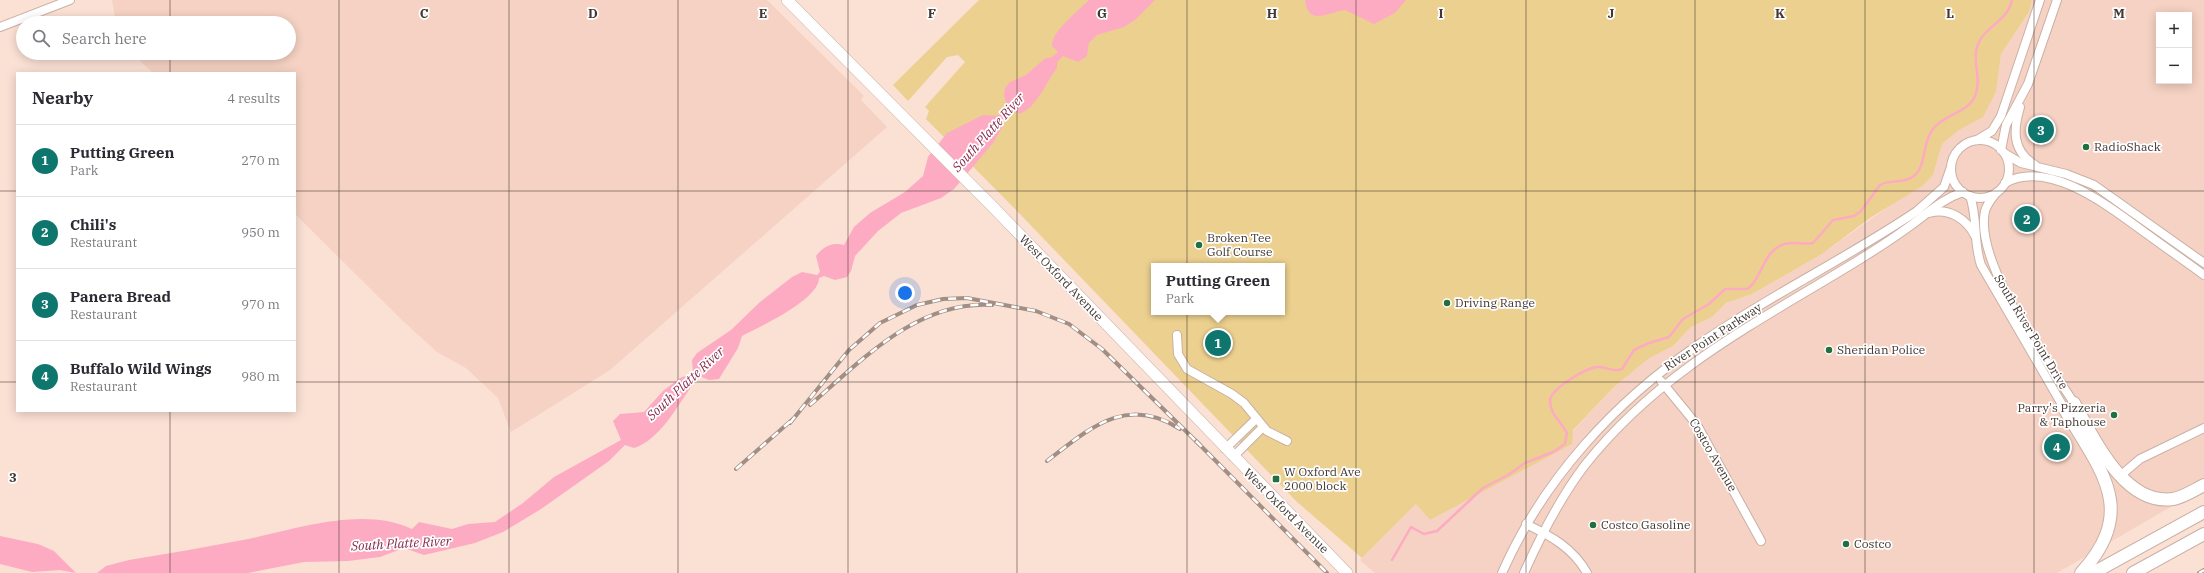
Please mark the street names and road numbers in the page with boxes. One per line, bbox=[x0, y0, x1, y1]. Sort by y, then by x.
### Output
street label: West Oxford Avenue bbox=[1016, 231, 1106, 324]
street label: South River Point Drive bbox=[1991, 272, 2072, 392]
street label: River Point Parkway bbox=[1661, 299, 1765, 374]
street label: Costco Avenue bbox=[1686, 415, 1740, 494]
street label: West Oxford Avenue bbox=[1241, 465, 1332, 556]

